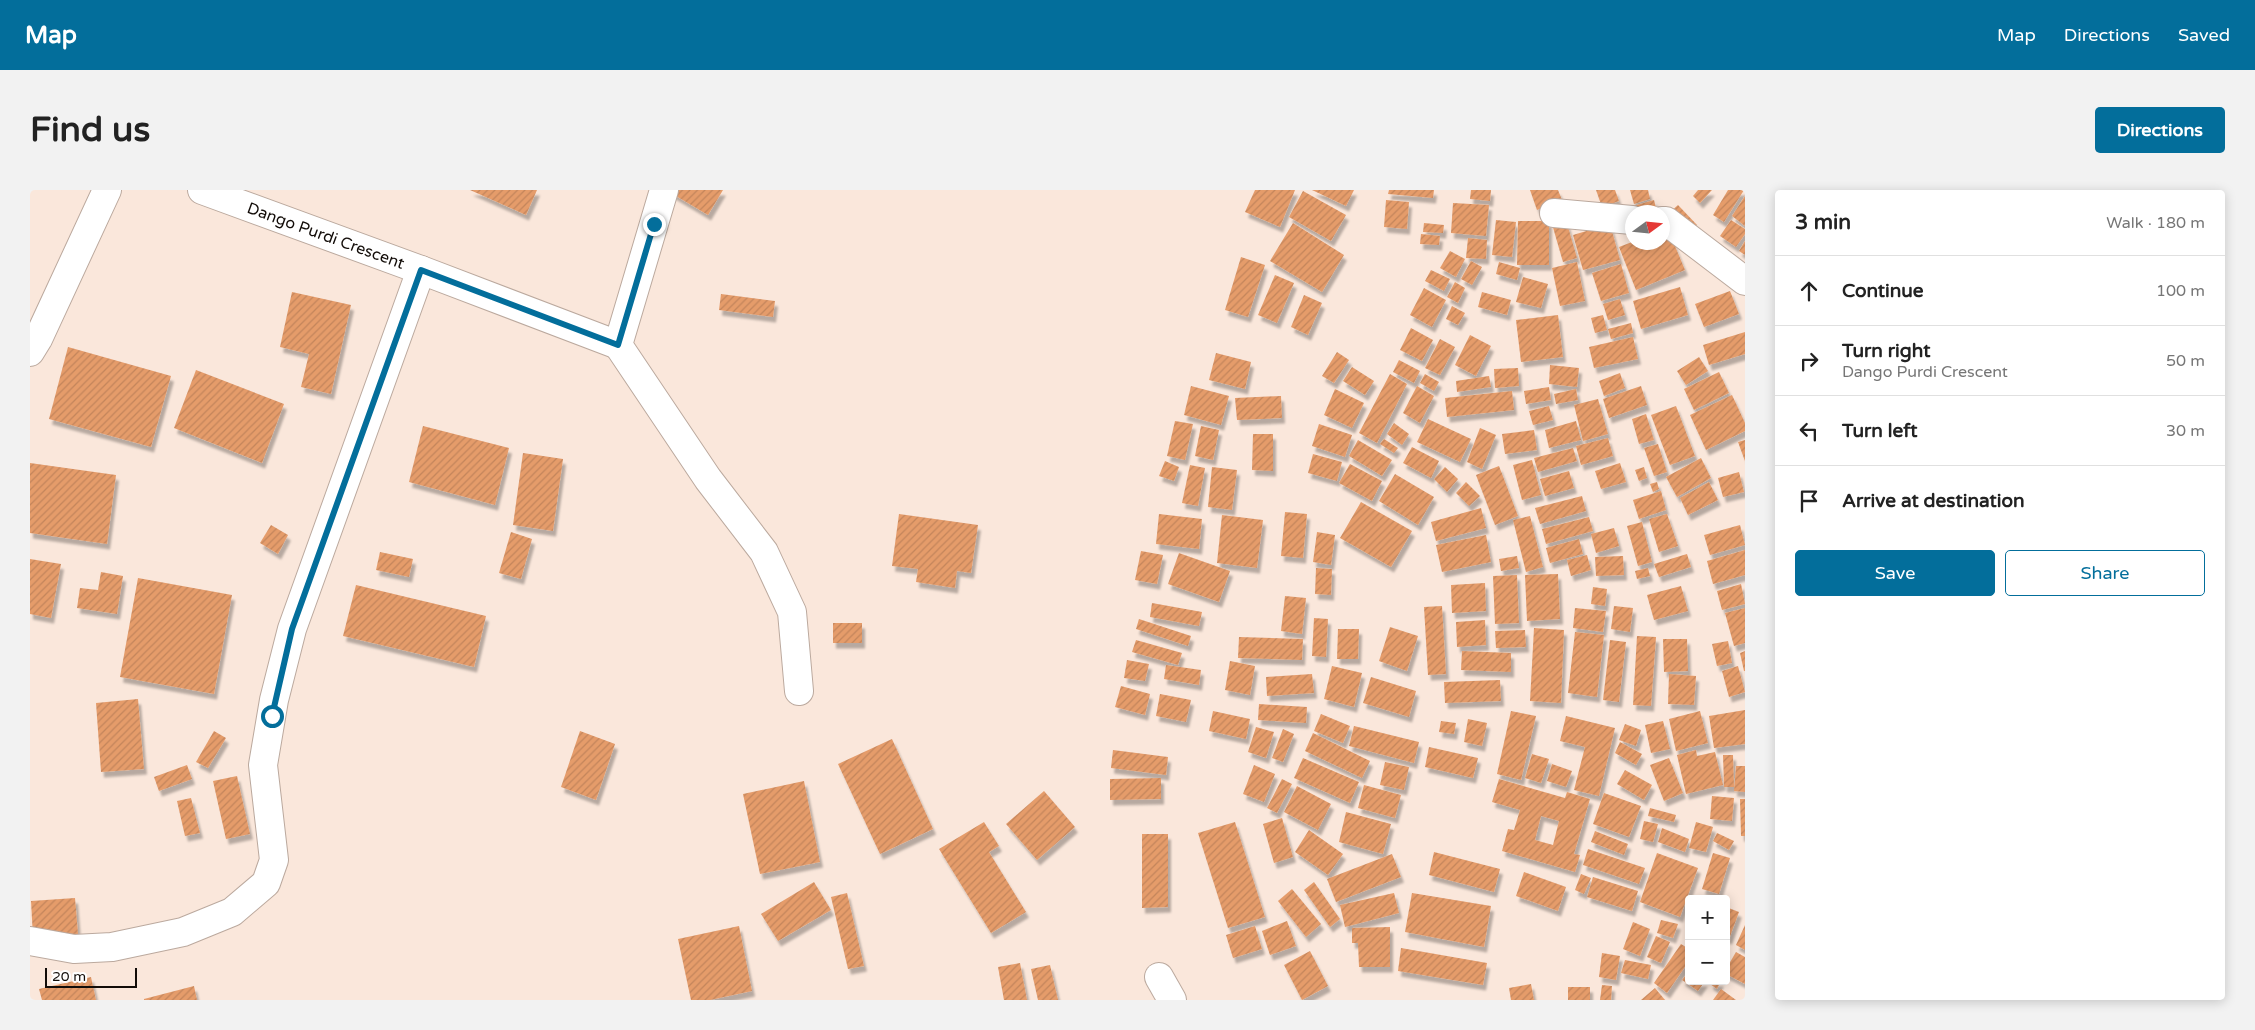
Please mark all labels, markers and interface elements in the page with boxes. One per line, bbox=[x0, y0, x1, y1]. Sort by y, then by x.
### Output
text: Map bbox=[25, 21, 77, 50]
text: Map bbox=[1997, 24, 2036, 46]
text: Directions bbox=[2064, 24, 2150, 46]
text: Saved bbox=[2178, 24, 2230, 46]
button: Directions bbox=[2095, 107, 2225, 153]
text: Find us bbox=[30, 109, 150, 151]
street label: Dango Purdi Crescent bbox=[244, 198, 407, 274]
north arrow bbox=[1625, 205, 1670, 250]
text: 3 min bbox=[1795, 210, 1851, 235]
route end bbox=[643, 213, 666, 236]
text: Walk · 180 m bbox=[2106, 213, 2205, 233]
icon: ahead bbox=[1795, 277, 1823, 305]
text: Continue bbox=[1842, 280, 1924, 302]
text: 100 m bbox=[2156, 281, 2205, 301]
text: Turn right bbox=[1842, 340, 1930, 362]
icon: right bbox=[1795, 347, 1823, 375]
text: 50 m bbox=[2166, 351, 2205, 371]
text: Dango Purdi Crescent bbox=[1842, 362, 2008, 382]
icon: left bbox=[1795, 417, 1823, 445]
text: Turn left bbox=[1842, 420, 1918, 442]
text: 30 m bbox=[2166, 421, 2205, 441]
icon: arrive bbox=[1795, 487, 1823, 515]
text: Arrive at destination bbox=[1842, 490, 2025, 512]
button: Save bbox=[1795, 550, 1995, 596]
button: Share bbox=[2005, 550, 2205, 596]
route start bbox=[261, 705, 284, 728]
map controls bbox=[1685, 895, 1730, 985]
button: + bbox=[1685, 895, 1730, 940]
button: − bbox=[1685, 940, 1730, 985]
scale bar bbox=[45, 965, 138, 988]
text: 20 m bbox=[52, 968, 86, 985]

